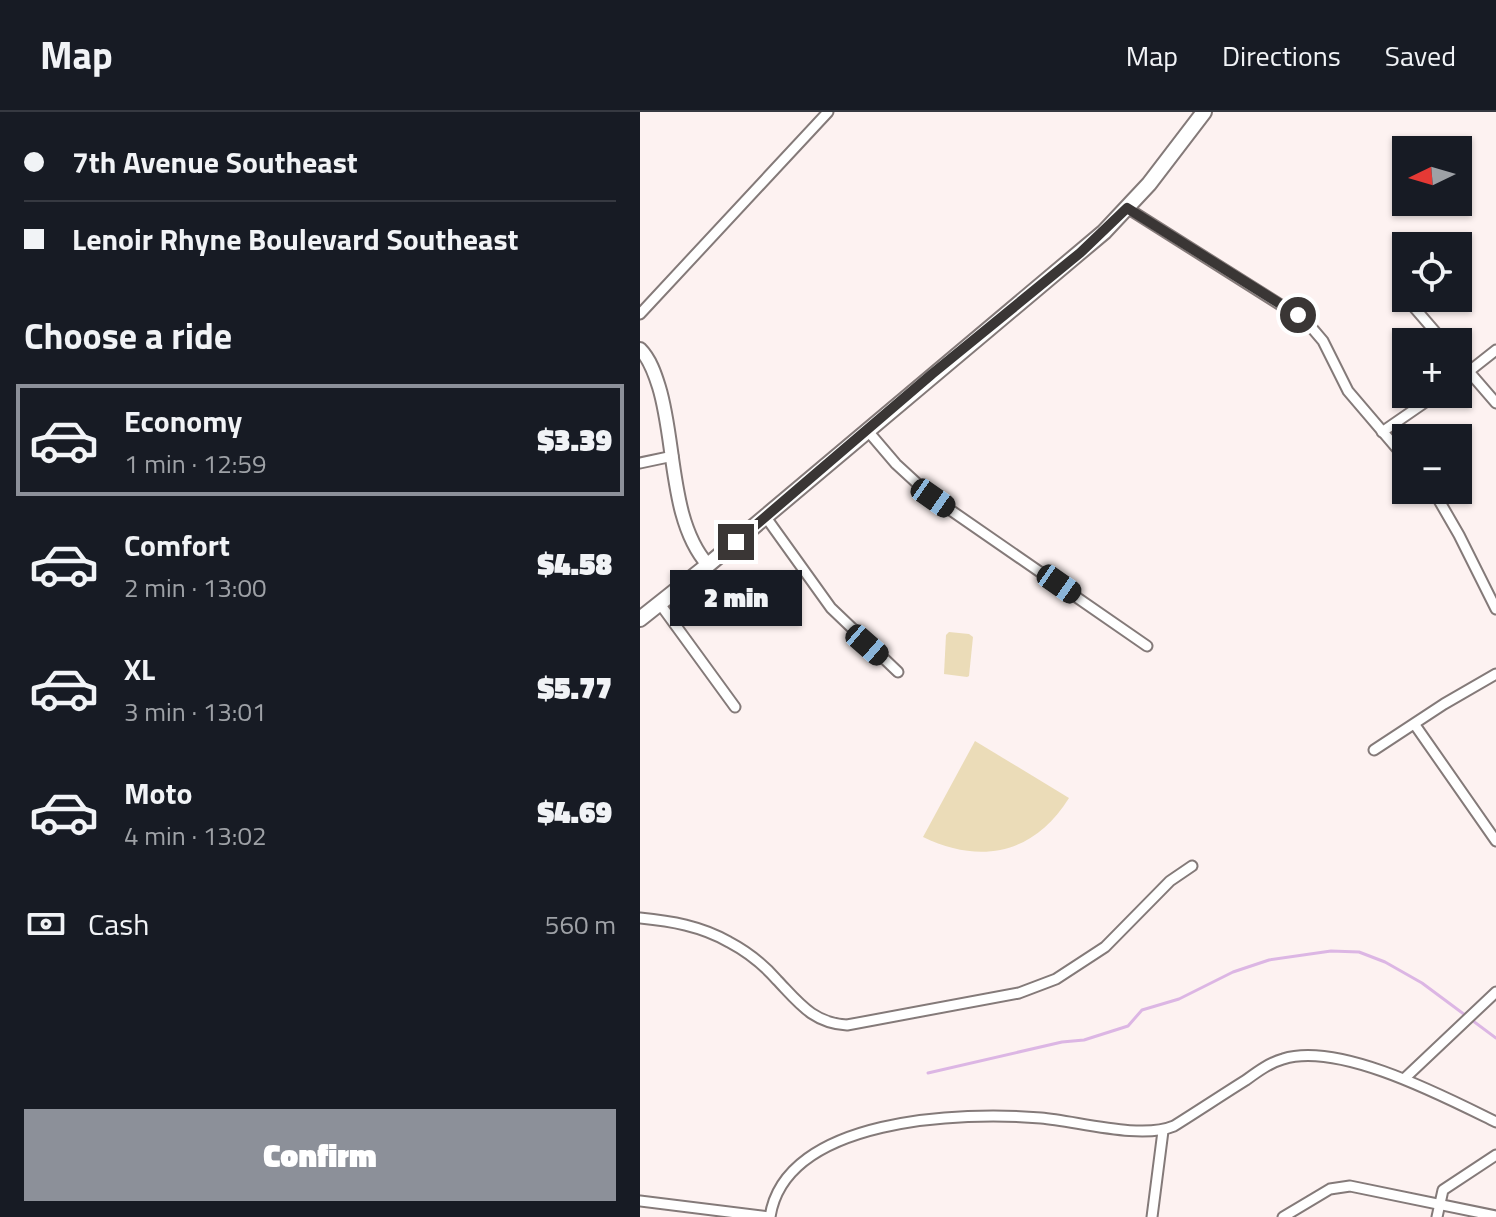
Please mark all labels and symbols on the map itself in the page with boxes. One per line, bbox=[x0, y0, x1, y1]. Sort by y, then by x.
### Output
north arrow bbox=[1392, 136, 1472, 216]
route start bbox=[1280, 297, 1316, 333]
car bbox=[906, 474, 960, 522]
route end bbox=[718, 524, 754, 560]
car bbox=[1032, 560, 1086, 608]
callout: 2 min bbox=[670, 570, 802, 626]
car bbox=[841, 620, 893, 670]

